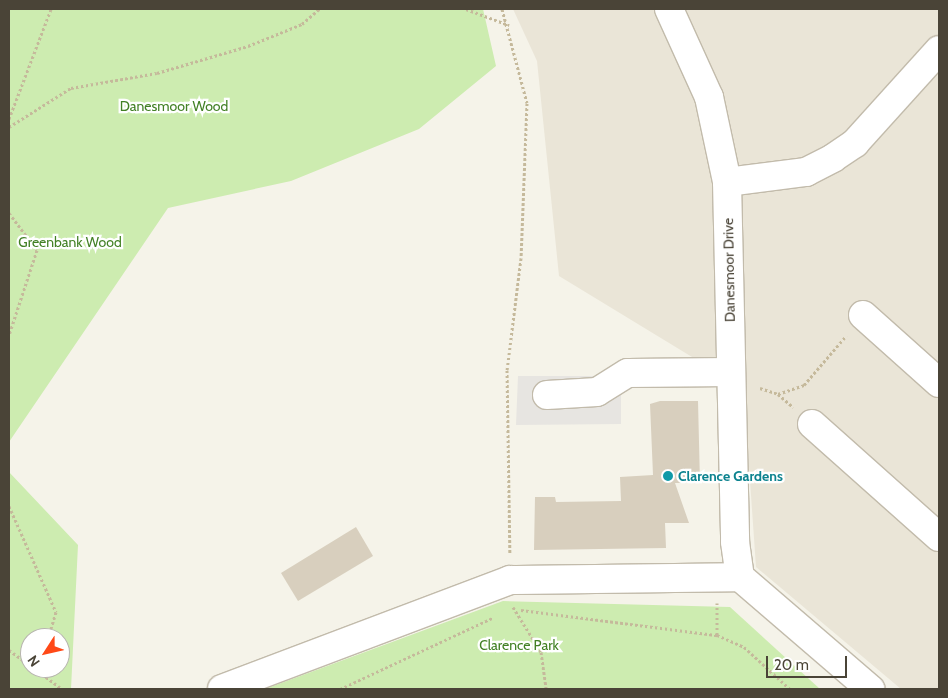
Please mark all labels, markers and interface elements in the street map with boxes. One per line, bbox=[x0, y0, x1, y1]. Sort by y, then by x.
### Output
park label: Danesmoor Wood bbox=[120, 98, 228, 114]
street label: Danesmoor Drive bbox=[720, 218, 738, 322]
park label: Greenbank Wood bbox=[18, 234, 122, 250]
place label: Clarence Gardens bbox=[678, 468, 783, 484]
marker: Clarence Gardens bbox=[662, 470, 674, 482]
north arrow bbox=[20, 628, 70, 678]
park label: Clarence Park bbox=[479, 637, 559, 653]
scale bar bbox=[768, 646, 849, 678]
text: N bbox=[23, 652, 44, 670]
text: 20 m bbox=[774, 656, 809, 674]

